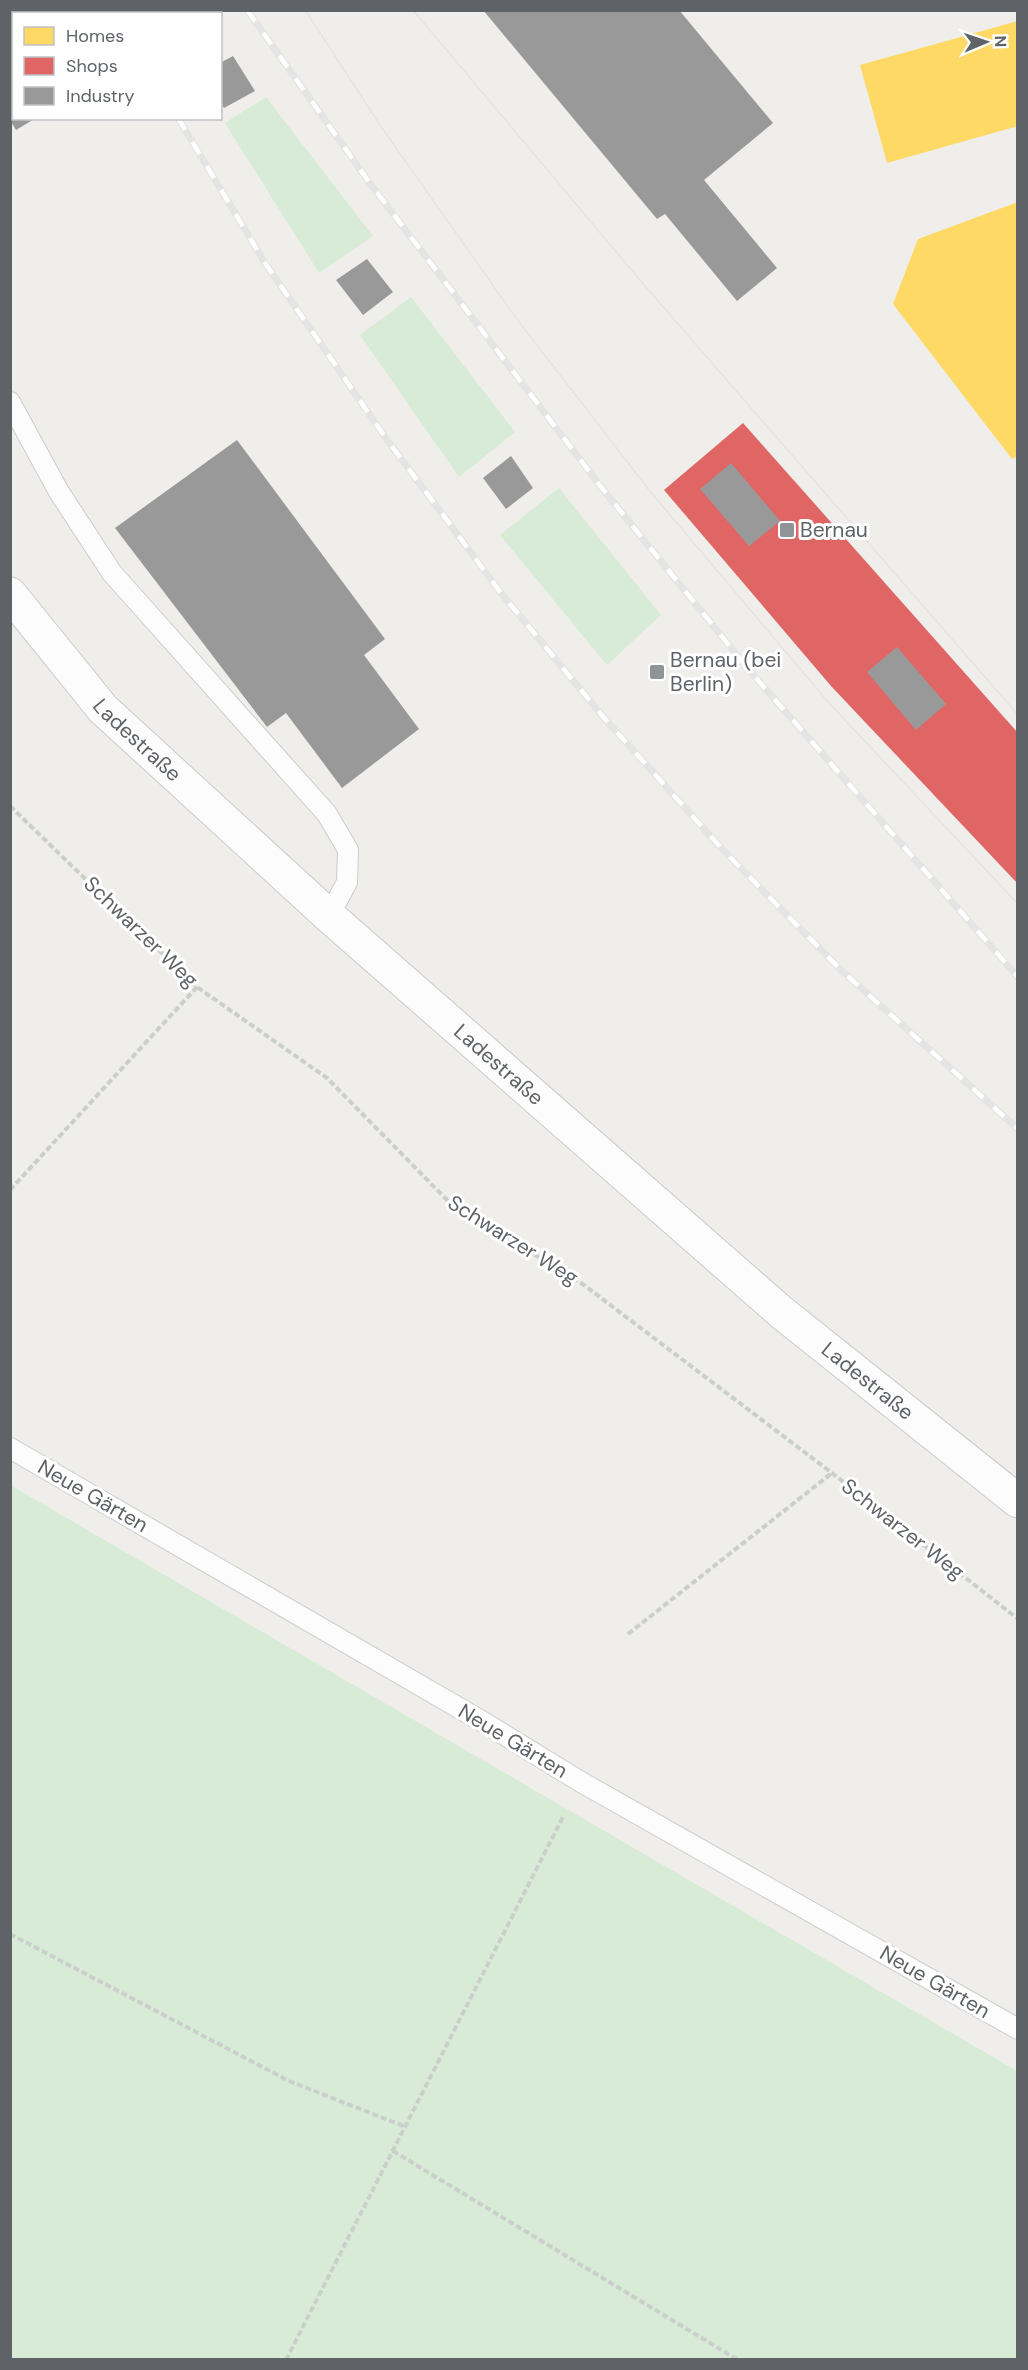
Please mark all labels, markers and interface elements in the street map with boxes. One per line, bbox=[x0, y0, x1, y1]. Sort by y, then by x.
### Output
legend bbox=[12, 12, 222, 120]
north arrow bbox=[956, 12, 1016, 72]
text: Homes bbox=[66, 24, 124, 48]
text: N bbox=[990, 35, 1011, 48]
text: Shops bbox=[66, 54, 118, 78]
text: Industry bbox=[66, 84, 135, 108]
place label: Bernau bbox=[800, 516, 868, 544]
marker: Bernau bbox=[778, 521, 796, 539]
place label: Bernau (bei Berlin) bbox=[670, 646, 781, 698]
marker: Bernau (bei Berlin) bbox=[648, 663, 666, 681]
street label: Ladestraße bbox=[86, 693, 187, 788]
street label: Schwarzer Weg bbox=[78, 870, 204, 994]
street label: Ladestraße bbox=[448, 1018, 550, 1112]
street label: Schwarzer Weg bbox=[442, 1189, 584, 1291]
street label: Ladestraße bbox=[816, 1336, 920, 1427]
street label: Neue Gärten bbox=[33, 1453, 153, 1539]
street label: Schwarzer Weg bbox=[836, 1472, 970, 1586]
street label: Neue Gärten bbox=[453, 1697, 573, 1785]
street label: Neue Gärten bbox=[875, 1939, 995, 2025]

